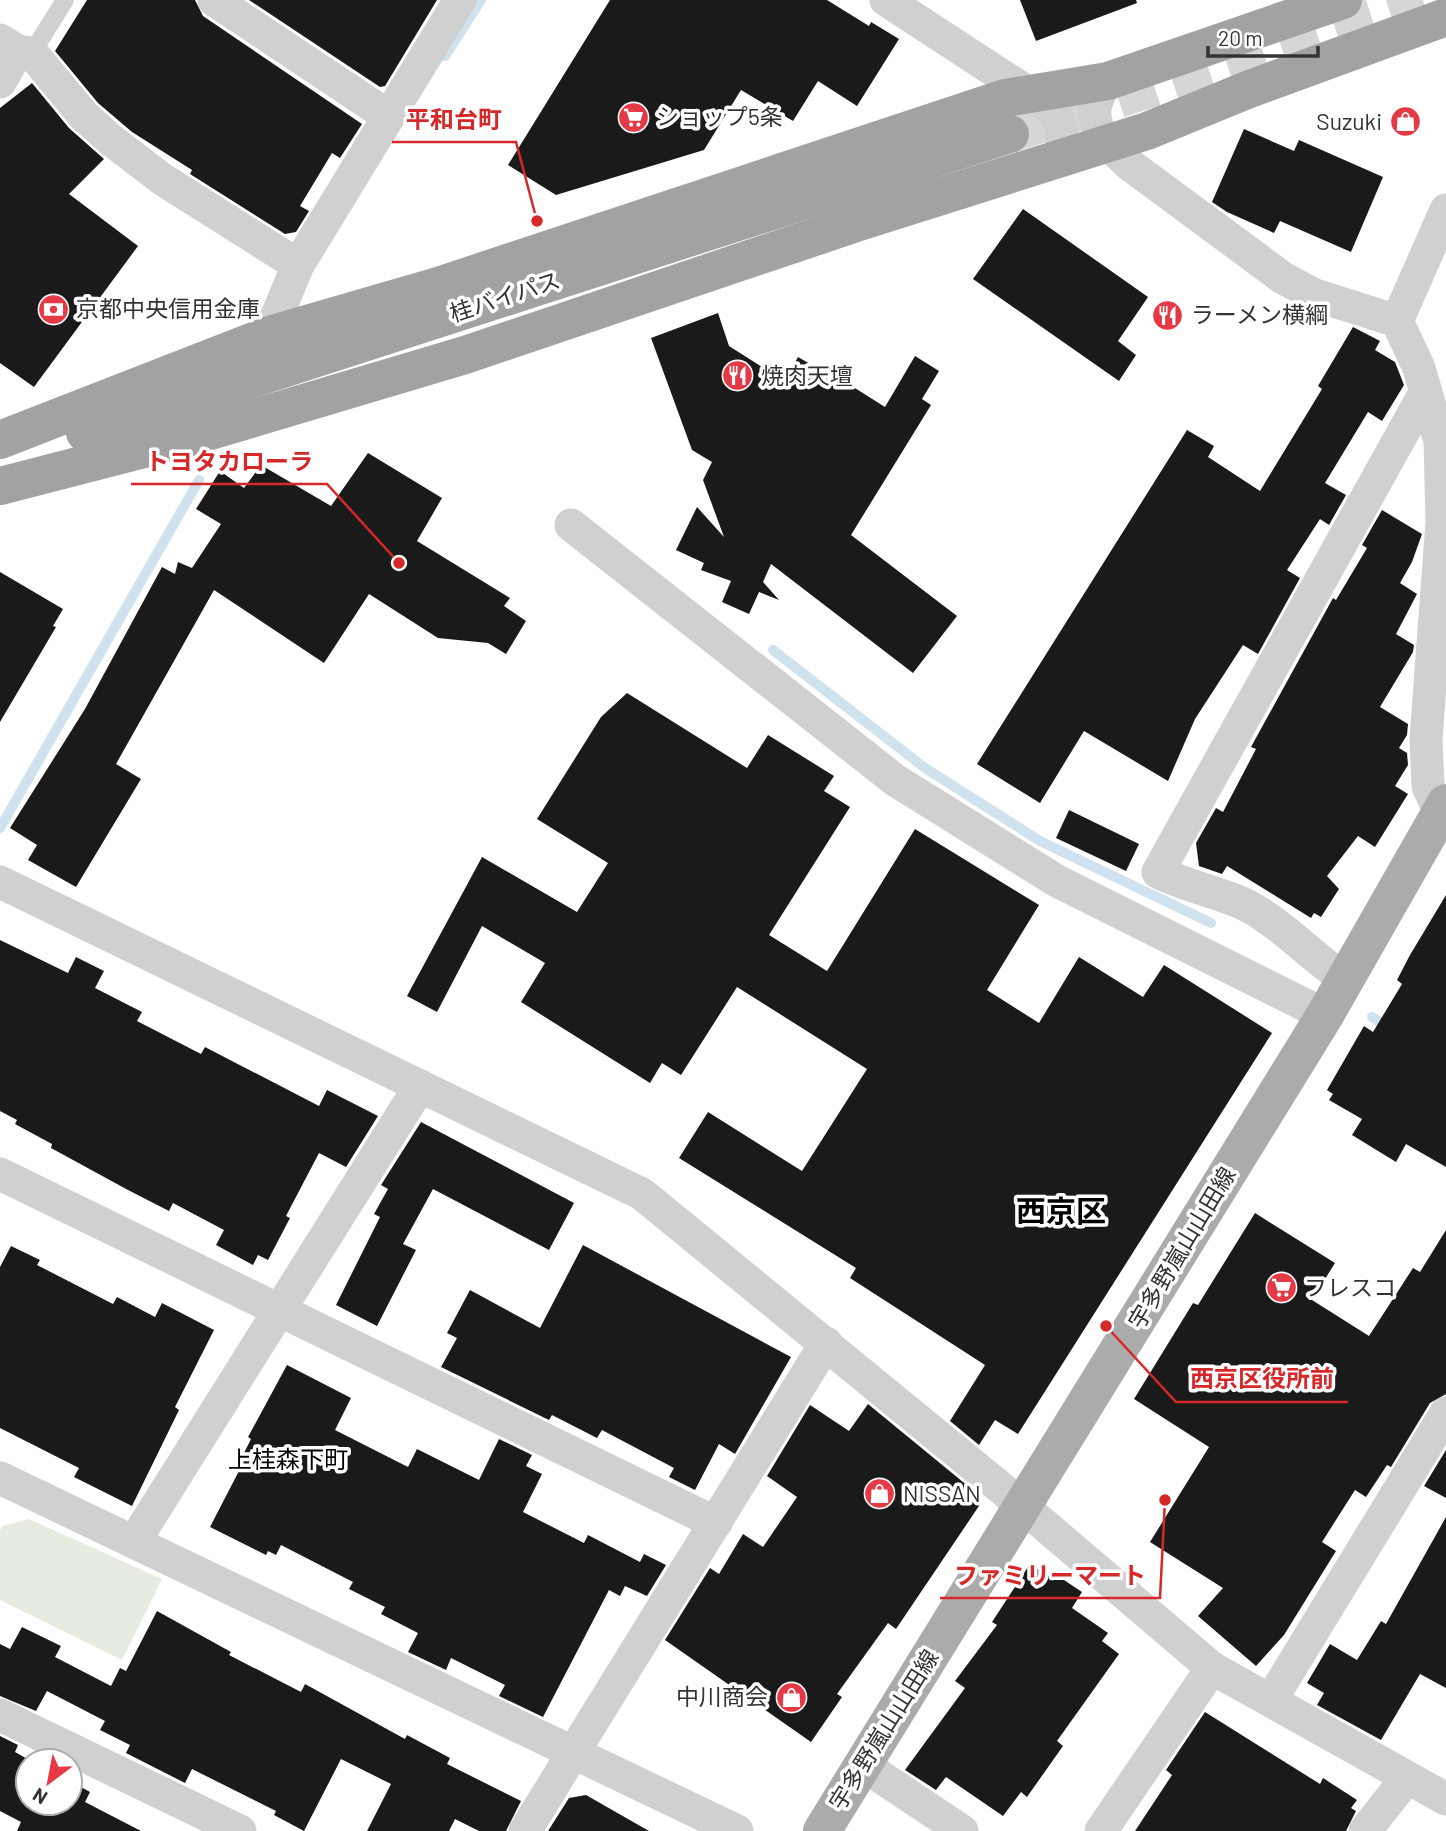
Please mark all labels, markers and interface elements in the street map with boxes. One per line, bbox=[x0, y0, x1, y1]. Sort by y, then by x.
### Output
scale bar bbox=[1208, 14, 1318, 58]
text: 20 m bbox=[1218, 25, 1263, 50]
callout: 平和台町 bbox=[392, 97, 516, 142]
supermarket icon: ショップ5条 bbox=[616, 100, 650, 134]
place label: ショップ5条 bbox=[656, 102, 783, 130]
text: 平和台町 bbox=[406, 104, 502, 133]
shop icon: Suzuki bbox=[1388, 105, 1422, 139]
place label: Suzuki bbox=[1316, 107, 1382, 135]
street label: 桂バイパス bbox=[446, 265, 563, 327]
bank icon: 京都中央信用金庫 bbox=[36, 292, 70, 326]
place label: 京都中央信用金庫 bbox=[76, 294, 260, 322]
restaurant icon: ラーメン横綱 bbox=[1151, 298, 1185, 332]
place label: ラーメン横綱 bbox=[1191, 300, 1328, 328]
restaurant icon: 焼肉天壇 bbox=[721, 359, 755, 393]
place label: 焼肉天壇 bbox=[761, 361, 853, 389]
callout: トヨタカローラ bbox=[131, 439, 327, 484]
text: トヨタカローラ bbox=[145, 446, 313, 475]
street label: 宇多野嵐山山田線 bbox=[1122, 1161, 1241, 1334]
district label: 西京区 bbox=[1016, 1192, 1106, 1228]
supermarket icon: フレスコ bbox=[1264, 1271, 1298, 1305]
place label: フレスコ bbox=[1304, 1273, 1396, 1301]
callout: 西京区役所前 bbox=[1176, 1357, 1348, 1402]
text: 西京区役所前 bbox=[1190, 1363, 1334, 1392]
district label: 上桂森下町 bbox=[228, 1444, 348, 1473]
shop icon: NISSAN bbox=[863, 1477, 897, 1511]
place label: NISSAN bbox=[903, 1479, 981, 1507]
callout: ファミリーマート bbox=[940, 1553, 1160, 1598]
text: ファミリーマート bbox=[954, 1560, 1146, 1589]
street label: 宇多野嵐山山田線 bbox=[823, 1644, 944, 1815]
shop icon: 中川商会 bbox=[774, 1680, 808, 1714]
place label: 中川商会 bbox=[676, 1682, 768, 1710]
north arrow bbox=[14, 1747, 84, 1817]
text: N bbox=[28, 1784, 51, 1810]

